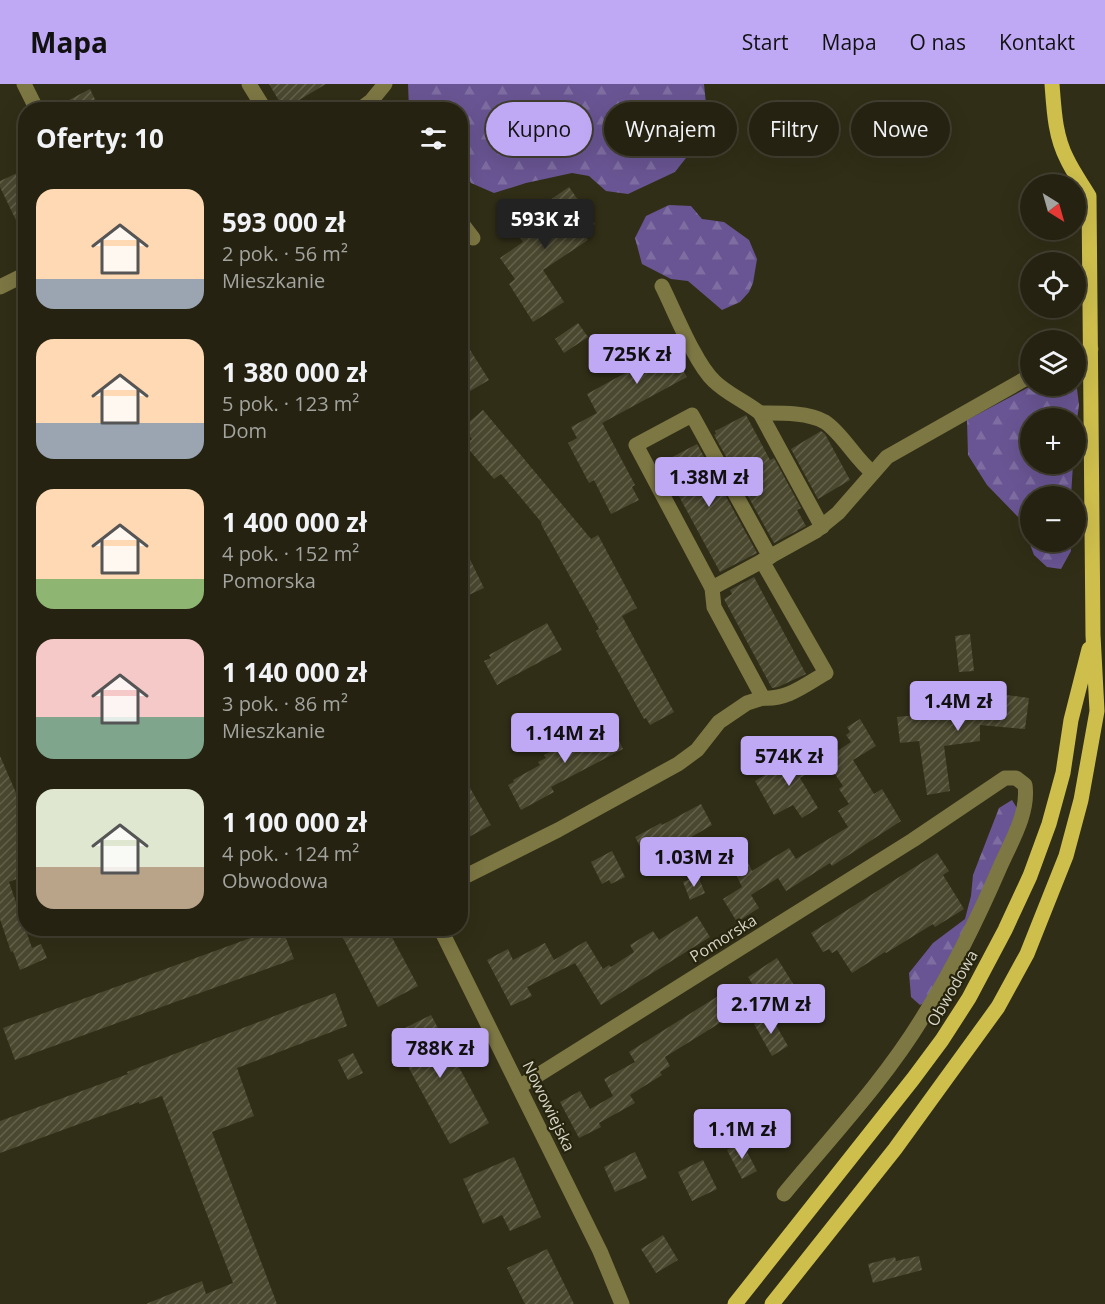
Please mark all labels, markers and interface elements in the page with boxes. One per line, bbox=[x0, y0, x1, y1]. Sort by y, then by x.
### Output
text: Mapa bbox=[30, 23, 108, 61]
text: Start bbox=[742, 28, 789, 56]
text: Mapa bbox=[822, 28, 877, 56]
text: O nas bbox=[910, 28, 966, 56]
text: Kontakt bbox=[999, 28, 1075, 56]
chip: Kupno bbox=[486, 102, 592, 156]
chip: Wynajem bbox=[604, 102, 737, 156]
chip: Filtry bbox=[749, 102, 839, 156]
chip: Nowe bbox=[851, 102, 950, 156]
text: Oferty: 10 bbox=[36, 120, 164, 156]
icon: filters bbox=[417, 122, 450, 155]
north arrow bbox=[1020, 174, 1086, 240]
map controls bbox=[1020, 174, 1086, 552]
pin: 593K zł bbox=[490, 199, 600, 250]
text: 593 000 zł bbox=[222, 204, 345, 240]
text: 593K zł bbox=[511, 205, 579, 232]
icon: home bbox=[84, 213, 156, 285]
text: 2 pok. · 56 m² bbox=[222, 240, 348, 267]
button: locate bbox=[1020, 252, 1086, 318]
text: Mieszkanie bbox=[222, 267, 325, 294]
button: layers bbox=[1020, 330, 1086, 396]
pin: 725K zł bbox=[582, 334, 692, 385]
text: 725K zł bbox=[603, 340, 671, 367]
text: 1 380 000 zł bbox=[222, 354, 367, 390]
icon: home bbox=[84, 363, 156, 435]
text: 5 pok. · 123 m² bbox=[222, 390, 359, 417]
button: + bbox=[1020, 408, 1086, 474]
text: Dom bbox=[222, 417, 267, 444]
pin: 1.38M zł bbox=[647, 457, 771, 508]
text: 1.38M zł bbox=[669, 463, 749, 490]
button: − bbox=[1020, 486, 1086, 552]
text: 1 400 000 zł bbox=[222, 504, 367, 540]
icon: home bbox=[84, 513, 156, 585]
text: 4 pok. · 152 m² bbox=[222, 540, 359, 567]
text: Pomorska bbox=[222, 567, 316, 594]
text: 1 140 000 zł bbox=[222, 654, 367, 690]
icon: home bbox=[84, 663, 156, 735]
pin: 1.4M zł bbox=[903, 681, 1013, 732]
text: 1.4M zł bbox=[924, 687, 992, 714]
text: 3 pok. · 86 m² bbox=[222, 690, 348, 717]
pin: 1.14M zł bbox=[503, 713, 627, 764]
text: Mieszkanie bbox=[222, 717, 325, 744]
text: 1.14M zł bbox=[525, 719, 605, 746]
pin: 574K zł bbox=[734, 736, 844, 787]
text: 574K zł bbox=[755, 742, 823, 769]
text: 1 100 000 zł bbox=[222, 804, 367, 840]
icon: home bbox=[84, 813, 156, 885]
pin: 1.03M zł bbox=[632, 837, 756, 888]
text: 4 pok. · 124 m² bbox=[222, 840, 359, 867]
text: 1.03M zł bbox=[654, 843, 734, 870]
text: Obwodowa bbox=[222, 867, 328, 894]
street label: Pomorska bbox=[685, 909, 761, 967]
street label: Obwodowa bbox=[921, 946, 983, 1030]
pin: 2.17M zł bbox=[709, 984, 833, 1035]
text: 2.17M zł bbox=[731, 990, 811, 1017]
pin: 788K zł bbox=[385, 1028, 495, 1079]
text: 788K zł bbox=[406, 1034, 474, 1061]
street label: Nowowiejska bbox=[518, 1057, 580, 1155]
pin: 1.1M zł bbox=[687, 1109, 797, 1160]
text: 1.1M zł bbox=[708, 1115, 776, 1142]

